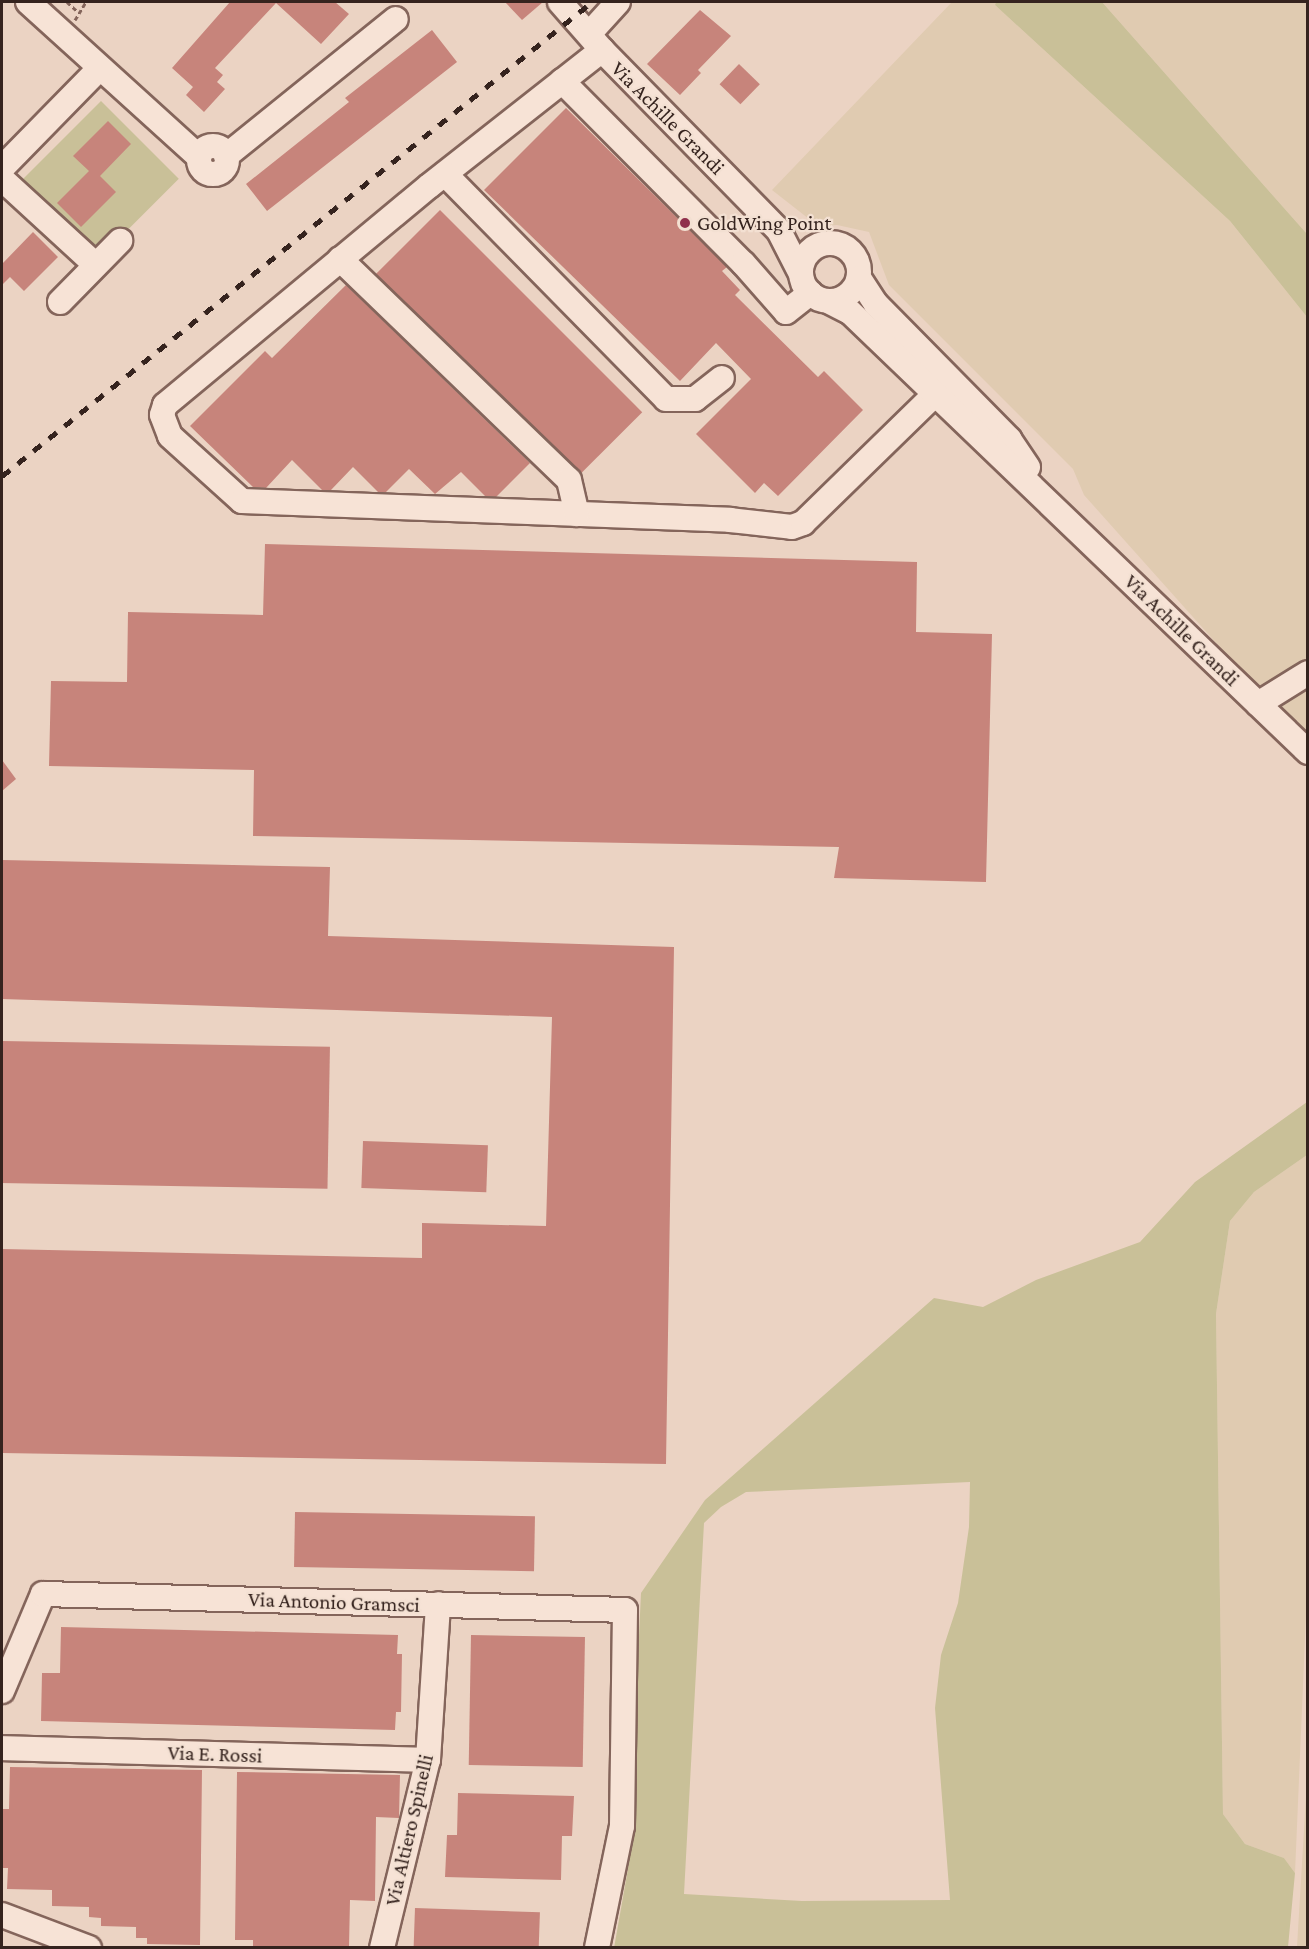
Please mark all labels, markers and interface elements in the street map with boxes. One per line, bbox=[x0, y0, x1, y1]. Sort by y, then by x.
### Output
street label: Via Achille Grandi bbox=[606, 56, 730, 180]
place label: GoldWing Point bbox=[697, 210, 831, 236]
marker: GoldWing Point bbox=[678, 216, 692, 230]
street label: Via Achille Grandi bbox=[1119, 569, 1245, 691]
street label: Via Antonio Gramsci bbox=[248, 1586, 420, 1618]
street label: Via E. Rossi bbox=[167, 1740, 263, 1768]
street label: Via Altiero Spinelli bbox=[379, 1752, 439, 1908]

